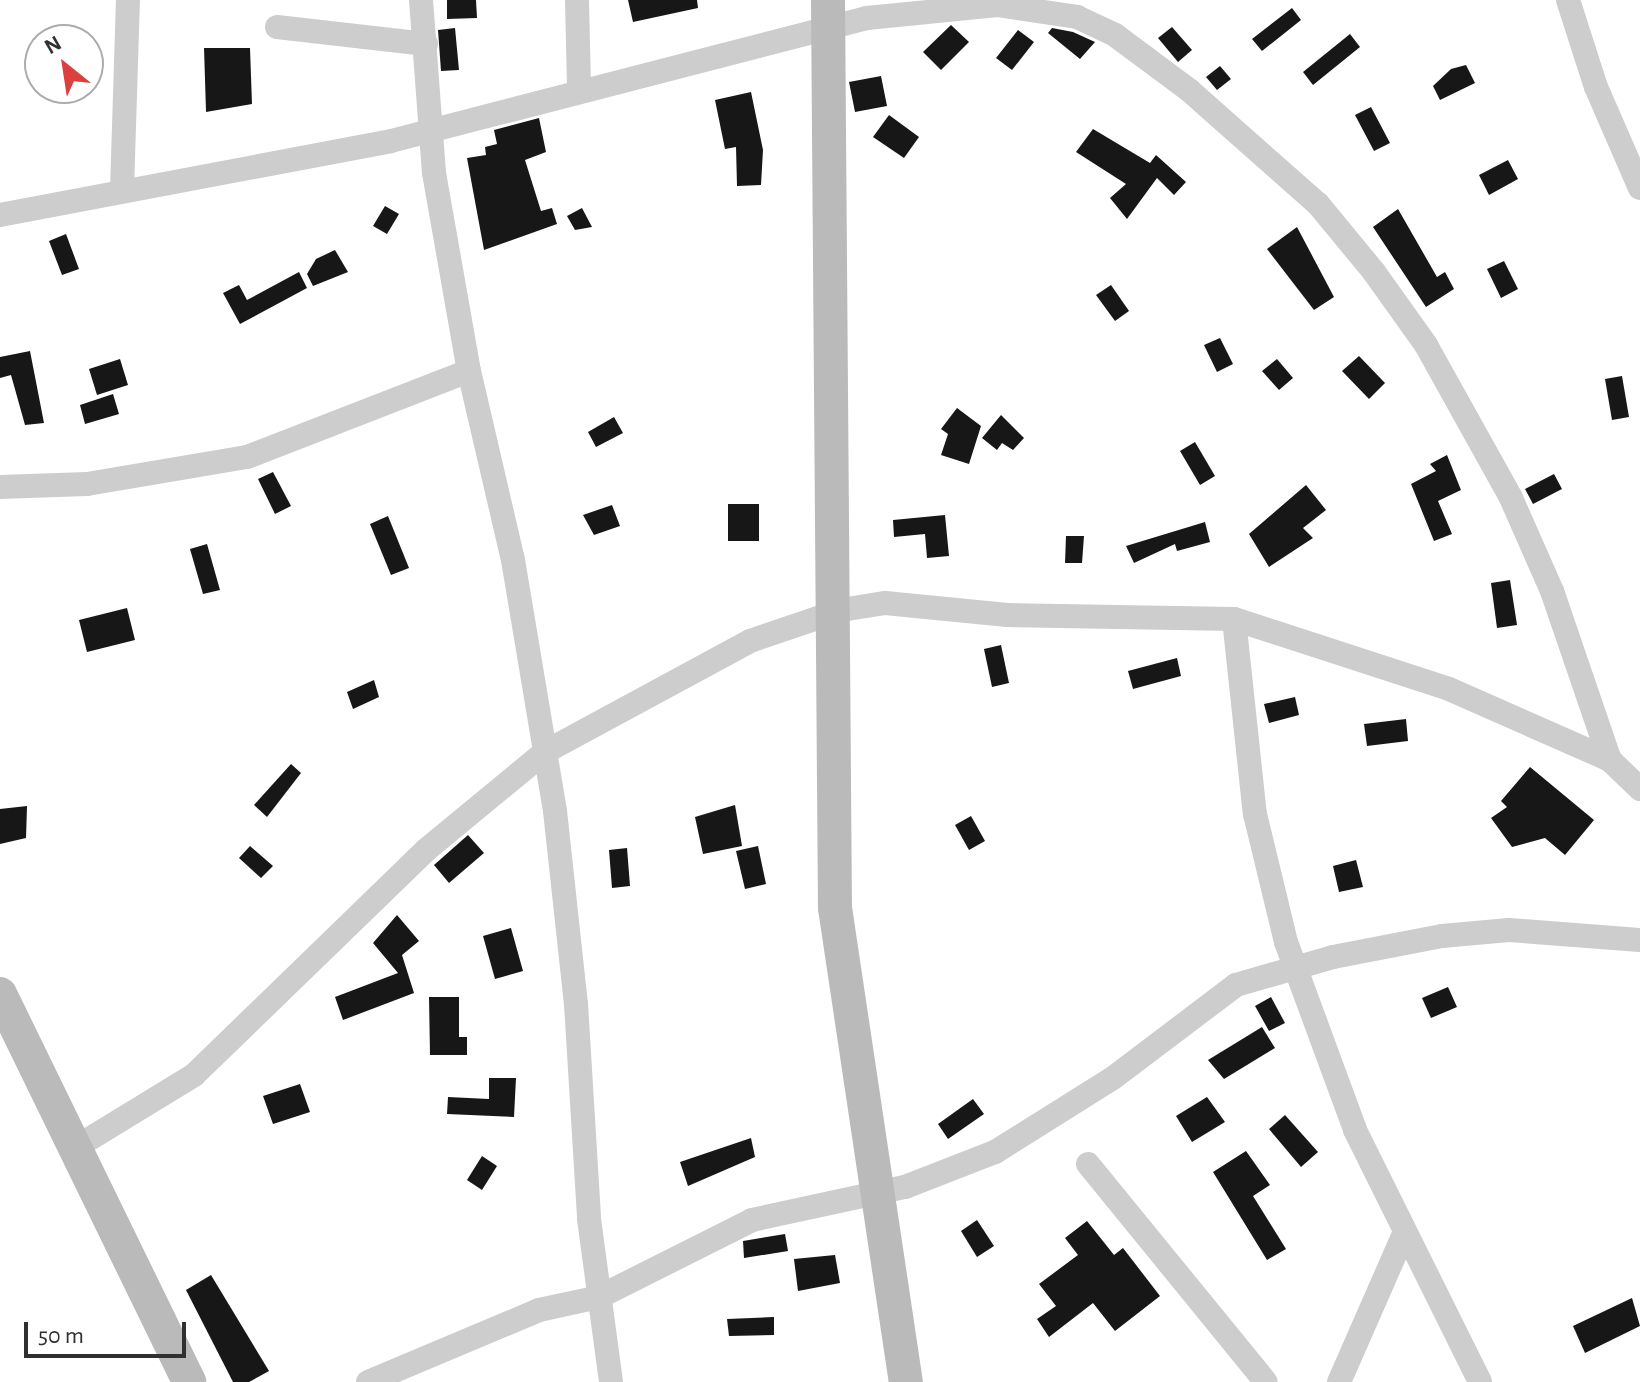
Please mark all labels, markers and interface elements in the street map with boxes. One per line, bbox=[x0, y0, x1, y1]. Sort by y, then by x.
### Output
north arrow bbox=[24, 24, 104, 104]
text: N bbox=[41, 32, 65, 58]
scale bar bbox=[28, 1306, 190, 1356]
text: 50 m bbox=[38, 1324, 84, 1348]

